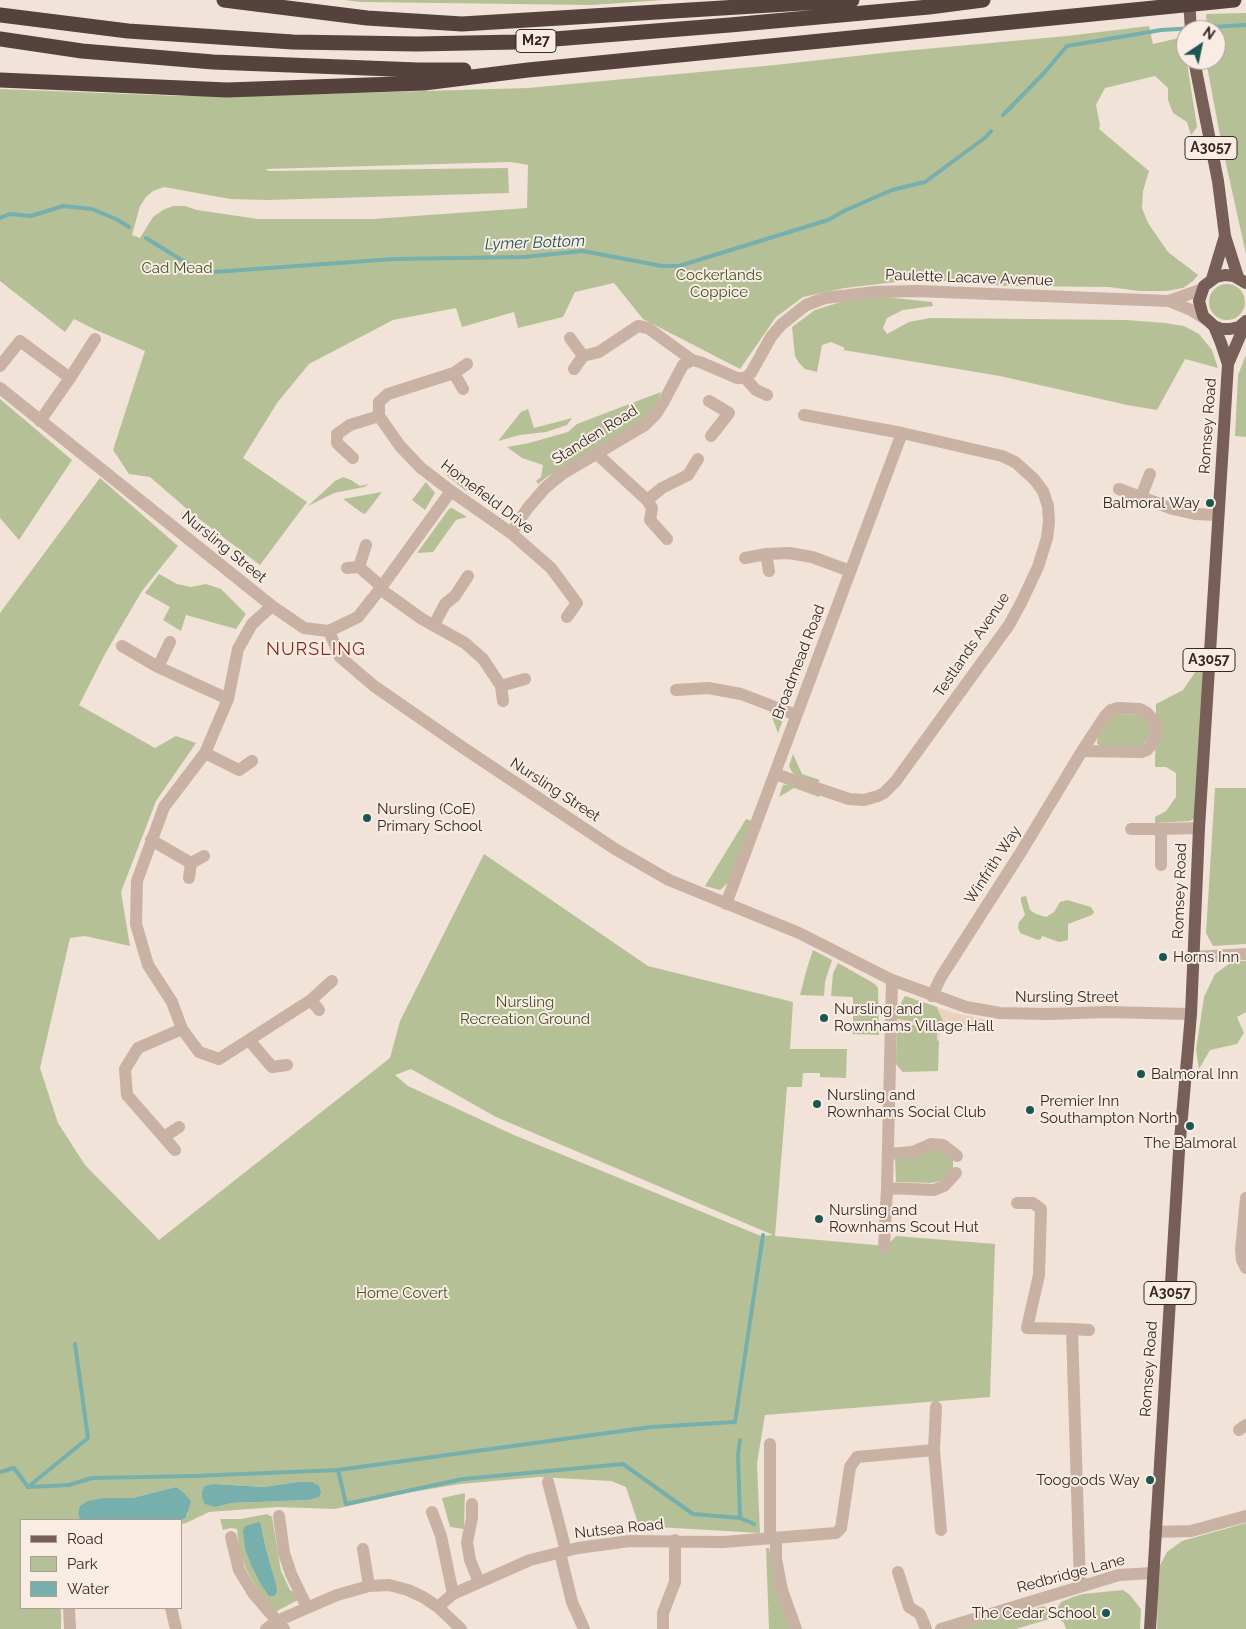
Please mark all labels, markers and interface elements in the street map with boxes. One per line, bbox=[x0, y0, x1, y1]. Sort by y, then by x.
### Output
north arrow bbox=[1176, 20, 1226, 70]
text: N bbox=[1200, 24, 1218, 43]
road number: M27 bbox=[516, 29, 556, 52]
road number: A3057 bbox=[1185, 136, 1237, 160]
water label: Lymer Bottom bbox=[485, 232, 585, 254]
park label: Cad Mead bbox=[142, 259, 212, 277]
park label: Cockerlands Coppice bbox=[676, 266, 762, 301]
street label: Paulette Lacave Avenue bbox=[885, 266, 1053, 290]
street label: Romsey Road bbox=[1196, 377, 1220, 475]
street label: Standen Road bbox=[549, 402, 641, 468]
street label: Homefield Drive bbox=[437, 456, 537, 538]
place label: Balmoral Way bbox=[1103, 494, 1200, 512]
marker: Balmoral Way bbox=[1204, 497, 1216, 509]
street label: Nursling Street bbox=[178, 507, 270, 587]
street label: Testlands Avenue bbox=[930, 589, 1014, 701]
street label: Broadmead Road bbox=[769, 602, 829, 722]
district label: NURSLING bbox=[265, 639, 367, 661]
road number: A3057 bbox=[1183, 648, 1235, 672]
street label: Nursling Street bbox=[507, 754, 603, 826]
place label: Nursling (CoE) Primary School bbox=[377, 800, 482, 835]
marker: Nursling (CoE) Primary School bbox=[361, 812, 373, 824]
street label: Winfrith Way bbox=[961, 822, 1025, 908]
street label: Romsey Road bbox=[1169, 843, 1191, 939]
place label: Horns Inn bbox=[1173, 948, 1239, 966]
marker: Horns Inn bbox=[1157, 951, 1169, 963]
street label: Nursling Street bbox=[1015, 988, 1119, 1006]
park label: Nursling Recreation Ground bbox=[460, 993, 590, 1028]
place label: Nursling and Rownhams Village Hall bbox=[834, 1000, 994, 1035]
marker: Nursling and Rownhams Village Hall bbox=[818, 1012, 830, 1024]
place label: Balmoral Inn bbox=[1151, 1065, 1238, 1083]
marker: Balmoral Inn bbox=[1135, 1068, 1147, 1080]
place label: Nursling and Rownhams Social Club bbox=[827, 1086, 986, 1121]
place label: Premier Inn Southampton North bbox=[1040, 1092, 1178, 1127]
marker: Nursling and Rownhams Social Club bbox=[811, 1098, 823, 1110]
marker: Premier Inn Southampton North bbox=[1024, 1104, 1036, 1116]
marker: The Balmoral bbox=[1184, 1120, 1196, 1132]
place label: The Balmoral bbox=[1144, 1134, 1236, 1152]
place label: Nursling and Rownhams Scout Hut bbox=[829, 1201, 979, 1236]
marker: Nursling and Rownhams Scout Hut bbox=[813, 1213, 825, 1225]
road number: A3057 bbox=[1144, 1282, 1196, 1305]
park label: Home Covert bbox=[356, 1284, 448, 1302]
street label: Romsey Road bbox=[1137, 1320, 1161, 1418]
place label: Toogoods Way bbox=[1036, 1471, 1140, 1489]
marker: Toogoods Way bbox=[1144, 1474, 1156, 1486]
street label: Nutsea Road bbox=[574, 1515, 664, 1543]
legend bbox=[20, 1519, 182, 1609]
text: Road bbox=[67, 1530, 103, 1548]
street label: Redbridge Lane bbox=[1015, 1551, 1127, 1597]
text: Park bbox=[67, 1555, 98, 1573]
text: Water bbox=[67, 1580, 109, 1598]
place label: The Cedar School bbox=[972, 1604, 1096, 1622]
marker: The Cedar School bbox=[1100, 1607, 1112, 1619]

